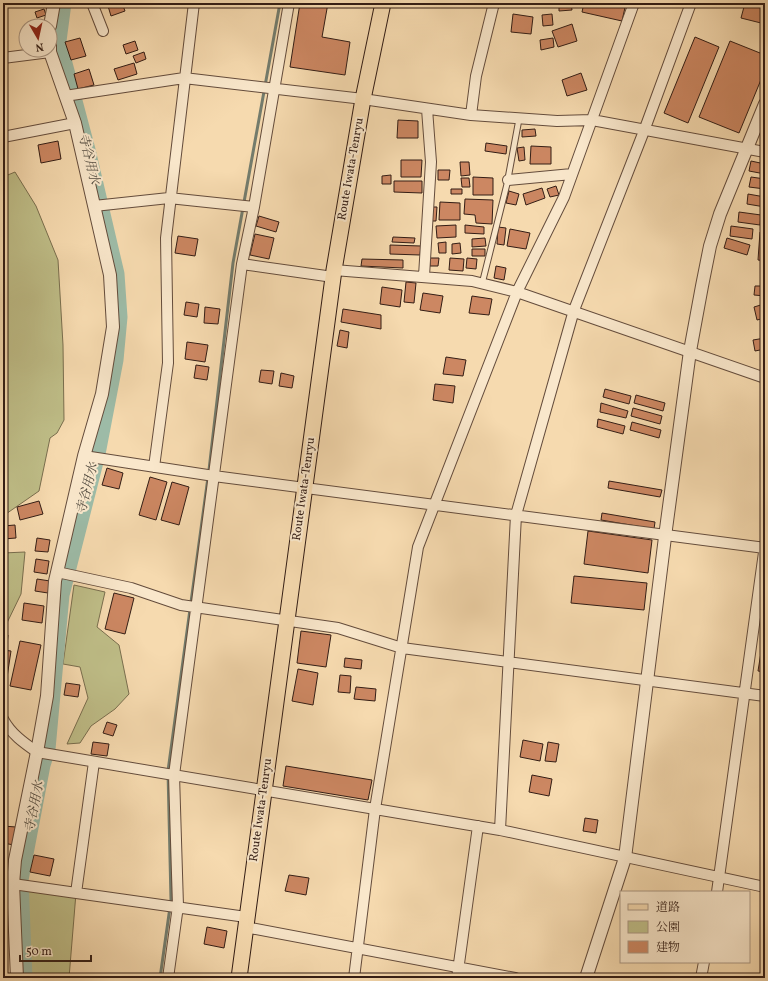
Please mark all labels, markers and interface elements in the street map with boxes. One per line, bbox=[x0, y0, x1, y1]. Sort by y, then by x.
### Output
north arrow bbox=[18, 18, 58, 58]
text: N bbox=[34, 38, 44, 54]
street label: Route Iwata-Tenryu bbox=[334, 116, 368, 222]
water label: 寺谷用水 bbox=[73, 132, 104, 188]
street label: Route Iwata-Tenryu bbox=[289, 436, 319, 542]
water label: 寺谷用水 bbox=[73, 460, 104, 516]
street label: Route Iwata-Tenryu bbox=[246, 757, 276, 863]
water label: 寺谷用水 bbox=[21, 778, 49, 834]
legend bbox=[620, 891, 750, 963]
text: 道路 bbox=[656, 900, 680, 916]
text: 公園 bbox=[656, 920, 680, 936]
scale bar bbox=[20, 937, 91, 963]
text: 建物 bbox=[656, 940, 680, 956]
text: 50 m bbox=[26, 944, 52, 960]

